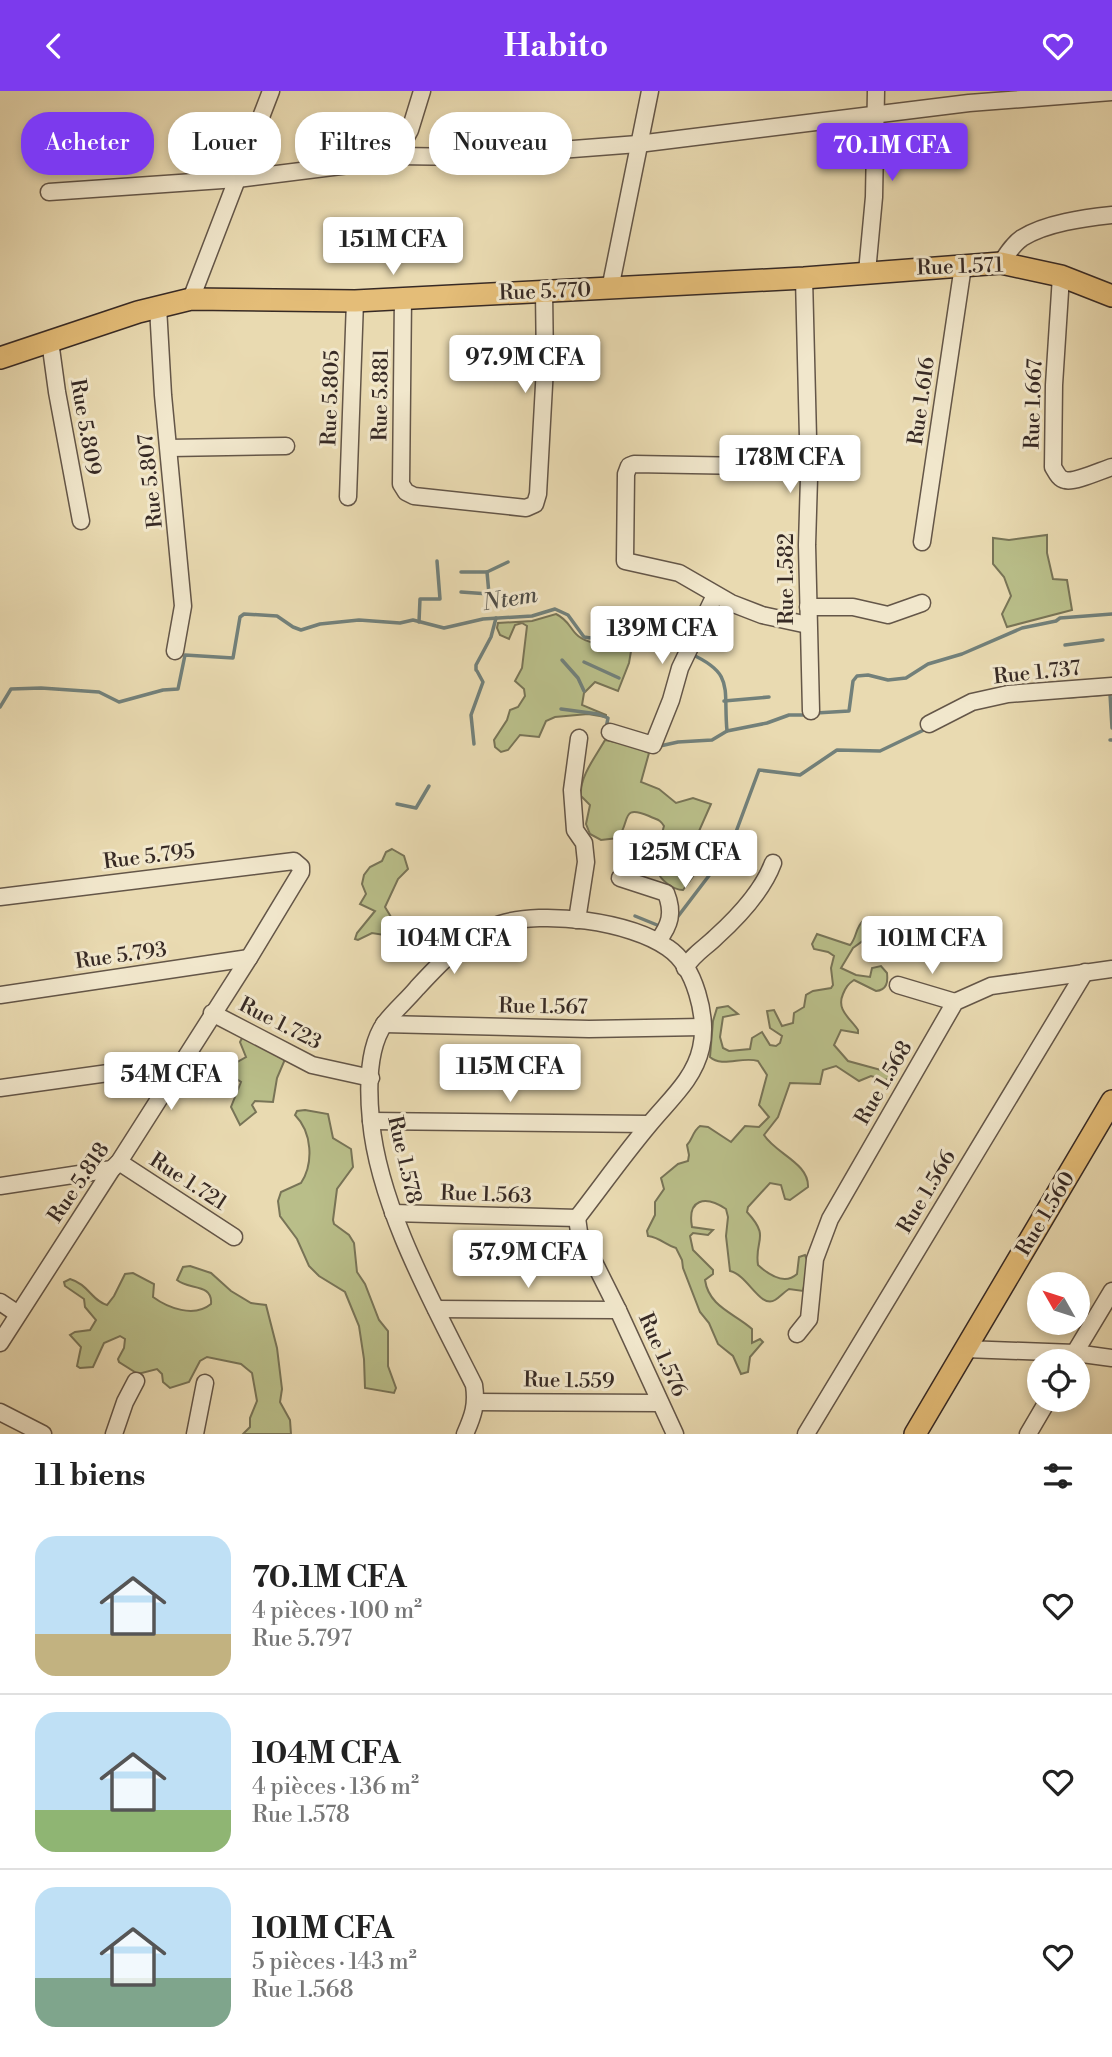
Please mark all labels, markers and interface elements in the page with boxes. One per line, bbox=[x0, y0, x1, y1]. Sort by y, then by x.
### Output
text: Habito bbox=[504, 26, 608, 66]
icon: back bbox=[35, 27, 73, 65]
icon: heart bbox=[1039, 27, 1077, 65]
chip: Acheter bbox=[21, 112, 154, 175]
chip: Louer bbox=[168, 112, 281, 175]
chip: Filtres bbox=[295, 112, 415, 175]
chip: Nouveau bbox=[429, 112, 572, 175]
pin: 70.1M CFA bbox=[812, 123, 972, 183]
text: 70.1M CFA bbox=[833, 132, 951, 160]
pin: 151M CFA bbox=[321, 218, 465, 277]
text: 151M CFA bbox=[339, 226, 447, 254]
street label: Rue 1.571 bbox=[916, 252, 1004, 282]
street label: Rue 5.770 bbox=[498, 277, 592, 307]
pin: 97.9M CFA bbox=[445, 335, 605, 395]
text: 97.9M CFA bbox=[465, 344, 585, 372]
street label: Rue 5.881 bbox=[367, 349, 395, 441]
street label: Rue 5.805 bbox=[316, 350, 346, 446]
street label: Rue 1.616 bbox=[903, 355, 941, 447]
street label: Rue 1.667 bbox=[1019, 358, 1049, 450]
street label: Rue 5.809 bbox=[64, 377, 106, 477]
street label: Rue 5.807 bbox=[133, 432, 169, 530]
pin: 178M CFA bbox=[718, 435, 862, 495]
text: 178M CFA bbox=[735, 444, 845, 472]
street label: Rue 1.582 bbox=[774, 533, 800, 625]
water label: Ntem bbox=[480, 581, 539, 617]
pin: 139M CFA bbox=[590, 607, 734, 666]
text: 139M CFA bbox=[607, 615, 717, 643]
street label: Rue 1.737 bbox=[992, 655, 1082, 691]
pin: 125M CFA bbox=[613, 831, 757, 890]
street label: Rue 5.795 bbox=[102, 838, 196, 876]
text: 125M CFA bbox=[629, 839, 741, 867]
pin: 104M CFA bbox=[382, 917, 526, 976]
pin: 101M CFA bbox=[860, 917, 1004, 976]
text: 104M CFA bbox=[397, 925, 511, 953]
text: 101M CFA bbox=[878, 925, 986, 953]
street label: Rue 5.793 bbox=[73, 937, 169, 975]
street label: Rue 1.723 bbox=[234, 992, 326, 1056]
street label: Rue 1.567 bbox=[498, 993, 588, 1021]
street label: Rue 1.568 bbox=[850, 1036, 918, 1130]
pin: 115M CFA bbox=[438, 1045, 582, 1104]
pin: 54M CFA bbox=[106, 1053, 236, 1112]
text: 115M CFA bbox=[456, 1053, 564, 1081]
text: 54M CFA bbox=[120, 1061, 222, 1089]
street label: Rue 1.578 bbox=[381, 1114, 427, 1206]
street label: Rue 5.818 bbox=[43, 1138, 115, 1228]
street label: Rue 1.566 bbox=[892, 1145, 962, 1238]
street label: Rue 1.721 bbox=[144, 1147, 232, 1217]
street label: Rue 1.560 bbox=[1011, 1167, 1081, 1261]
street label: Rue 1.563 bbox=[440, 1180, 532, 1210]
pin: 57.9M CFA bbox=[448, 1231, 608, 1290]
text: 57.9M CFA bbox=[469, 1239, 587, 1267]
north arrow bbox=[1027, 1272, 1090, 1335]
map controls bbox=[1027, 1272, 1090, 1412]
street label: Rue 1.576 bbox=[632, 1309, 692, 1401]
button: locate bbox=[1027, 1349, 1090, 1412]
street label: Rue 1.559 bbox=[523, 1367, 615, 1395]
text: 11 biens bbox=[35, 1457, 145, 1495]
icon: filters bbox=[1039, 1457, 1077, 1495]
text: 70.1M CFA bbox=[252, 1559, 407, 1597]
icon: home bbox=[91, 1564, 175, 1648]
icon: heart bbox=[1039, 1587, 1077, 1625]
text: 4 pièces · 100 m² bbox=[252, 1597, 422, 1625]
text: Rue 5.797 bbox=[252, 1625, 352, 1653]
text: 104M CFA bbox=[252, 1735, 401, 1773]
icon: home bbox=[91, 1740, 175, 1824]
icon: heart bbox=[1039, 1763, 1077, 1801]
text: 4 pièces · 136 m² bbox=[252, 1773, 419, 1801]
text: Rue 1.578 bbox=[252, 1801, 350, 1829]
text: 101M CFA bbox=[252, 1910, 394, 1948]
icon: home bbox=[91, 1915, 175, 1999]
icon: heart bbox=[1039, 1938, 1077, 1976]
text: 5 pièces · 143 m² bbox=[252, 1948, 417, 1976]
text: Rue 1.568 bbox=[252, 1976, 354, 2004]

